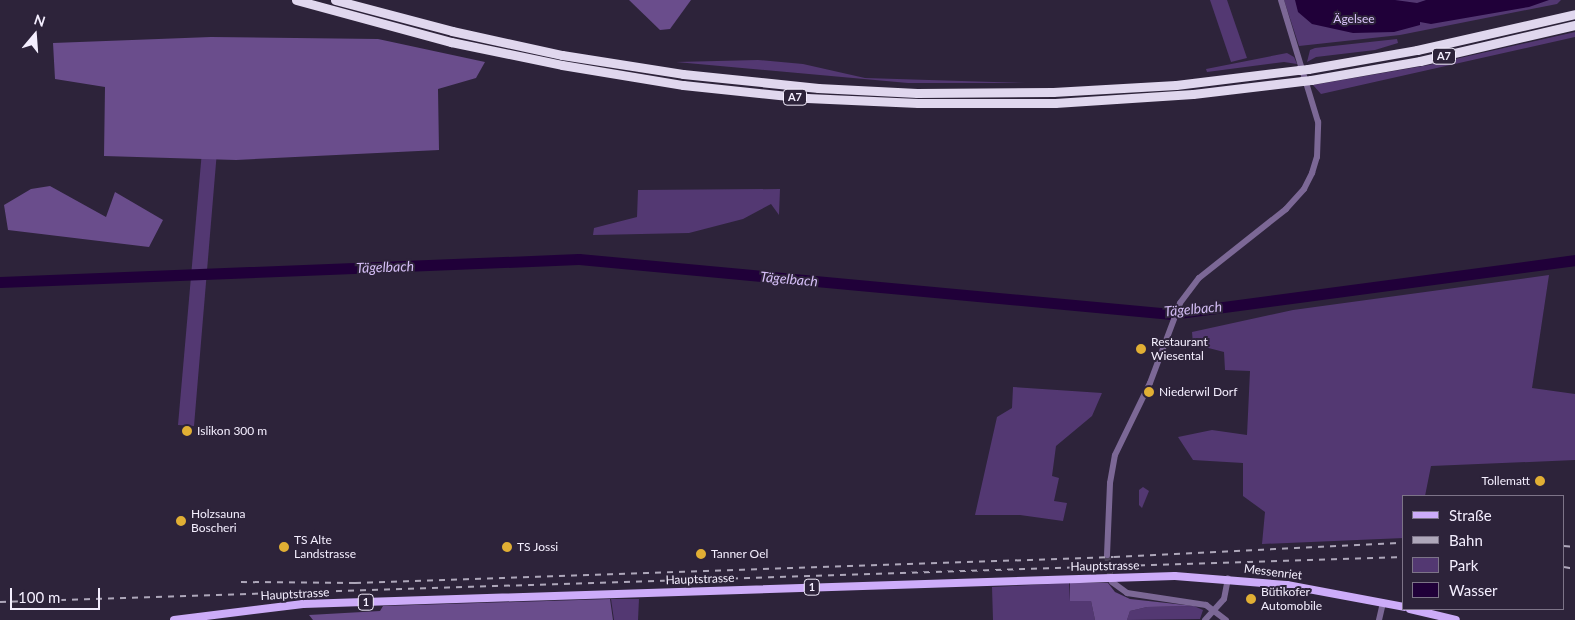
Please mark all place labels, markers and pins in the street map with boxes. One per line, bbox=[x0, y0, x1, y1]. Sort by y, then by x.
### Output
place label: Restaurant Wiesental bbox=[1151, 335, 1208, 363]
marker: Restaurant Wiesental bbox=[1135, 343, 1147, 355]
place label: Niederwil Dorf bbox=[1159, 385, 1237, 399]
marker: Niederwil Dorf bbox=[1143, 386, 1155, 398]
place label: Islikon 300 m bbox=[197, 424, 267, 438]
marker: Islikon 300 m bbox=[181, 425, 193, 437]
place label: Tollematt bbox=[1482, 474, 1530, 488]
marker: Tollematt bbox=[1534, 475, 1546, 487]
place label: Holzsauna Boscheri bbox=[191, 507, 246, 535]
marker: Holzsauna Boscheri bbox=[175, 515, 187, 527]
place label: TS Alte Landstrasse bbox=[294, 533, 356, 561]
place label: TS Jossi bbox=[517, 540, 559, 554]
marker: TS Alte Landstrasse bbox=[278, 541, 290, 553]
marker: TS Jossi bbox=[501, 541, 513, 553]
place label: Tanner Oel bbox=[711, 547, 769, 561]
marker: Tanner Oel bbox=[695, 548, 707, 560]
place label: Bütikofer Automobile bbox=[1261, 585, 1322, 613]
marker: Bütikofer Automobile bbox=[1245, 593, 1257, 605]

